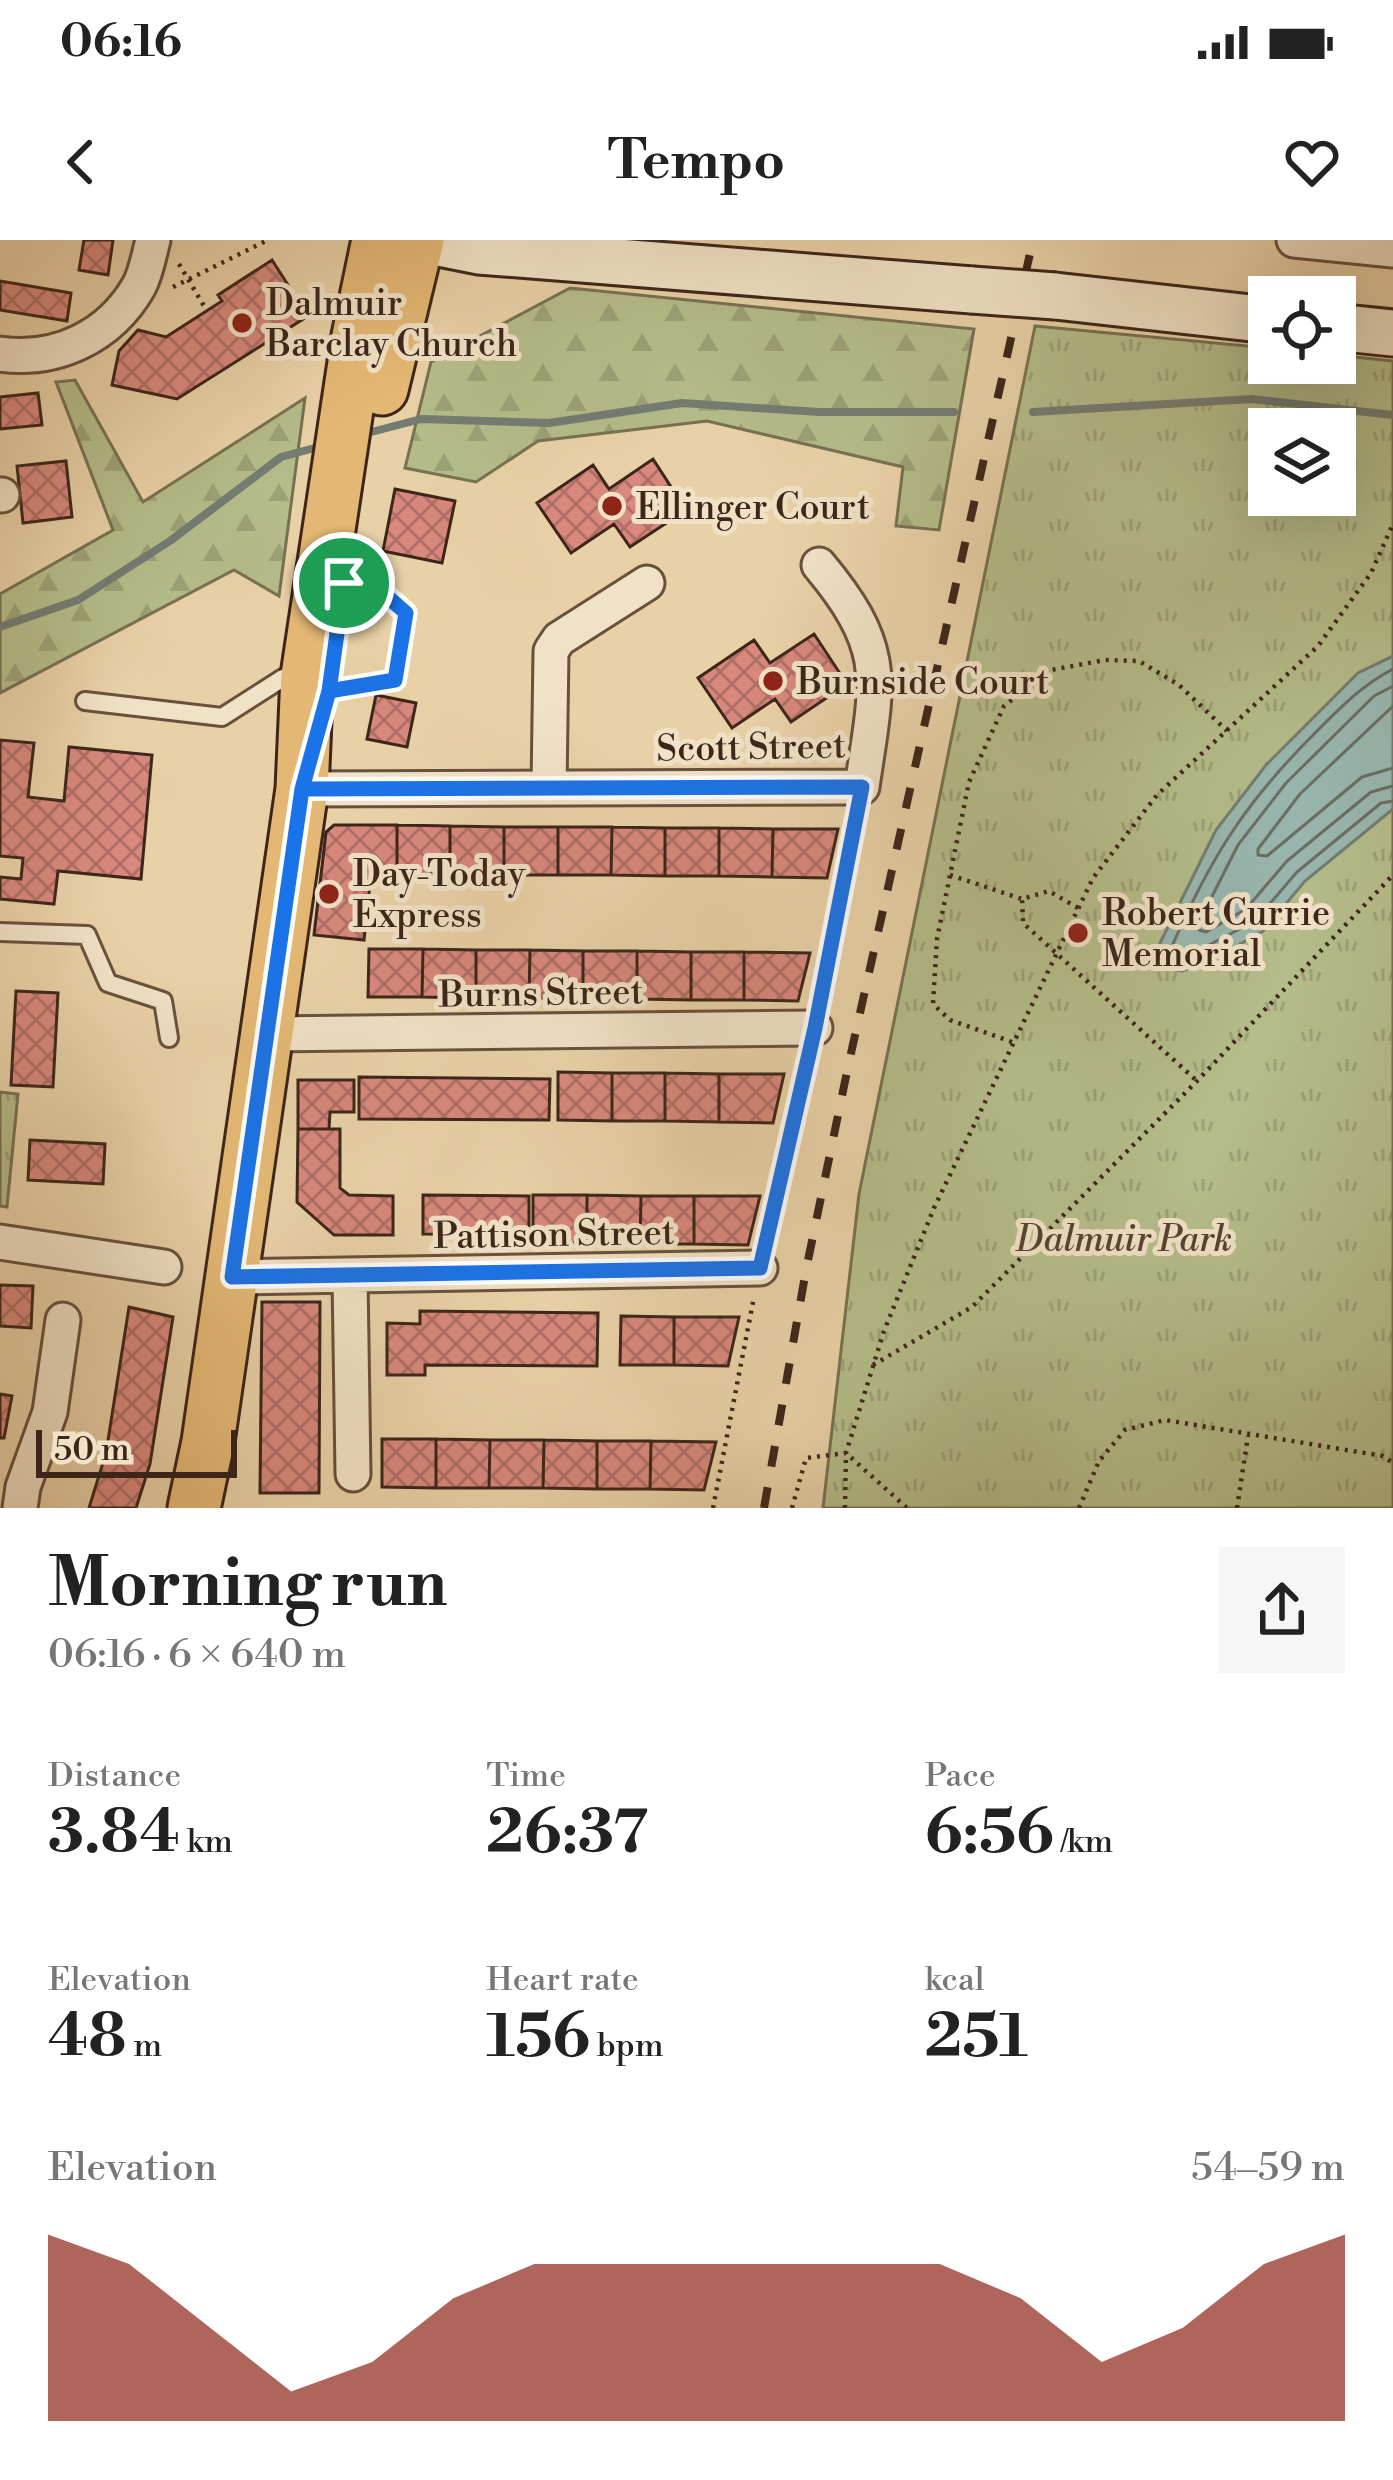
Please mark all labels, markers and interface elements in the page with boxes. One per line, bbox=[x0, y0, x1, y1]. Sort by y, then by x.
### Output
text: 06:16 bbox=[60, 14, 182, 71]
text: Tempo bbox=[608, 128, 785, 196]
icon: back bbox=[48, 129, 114, 195]
icon: heart bbox=[1279, 129, 1345, 195]
map controls bbox=[1248, 276, 1356, 516]
button: locate bbox=[1248, 276, 1356, 384]
place label: Dalmuir Barclay Church bbox=[265, 282, 517, 368]
marker: Dalmuir Barclay Church bbox=[229, 310, 255, 336]
button: layers bbox=[1248, 408, 1356, 516]
place label: Ellinger Court bbox=[636, 486, 870, 531]
marker: Ellinger Court bbox=[599, 493, 625, 519]
pin bbox=[293, 532, 395, 634]
icon: arrive bbox=[311, 550, 377, 616]
place label: Burnside Court bbox=[796, 661, 1049, 706]
marker: Burnside Court bbox=[760, 668, 786, 694]
street label: Scott Street bbox=[656, 724, 846, 773]
place label: Day-Today Express bbox=[353, 853, 526, 939]
marker: Day-Today Express bbox=[316, 881, 342, 907]
place label: Robert Currie Memorial bbox=[1102, 892, 1330, 978]
marker: Robert Currie Memorial bbox=[1065, 920, 1091, 946]
street label: Burns Street bbox=[437, 970, 644, 1019]
street label: Pattison Street bbox=[433, 1211, 675, 1260]
park label: Dalmuir Park bbox=[1015, 1218, 1232, 1263]
scale bar bbox=[36, 1424, 237, 1477]
text: 50 m bbox=[54, 1430, 130, 1471]
text: Morning run bbox=[48, 1544, 447, 1627]
button: share bbox=[1219, 1547, 1345, 1673]
text: 06:16 · 6 × 640 m bbox=[48, 1631, 346, 1680]
text: Distance bbox=[48, 1756, 181, 1797]
text: Time bbox=[486, 1756, 566, 1797]
text: Pace bbox=[925, 1756, 996, 1797]
text: 3.84 bbox=[48, 1797, 180, 1872]
text: 26:37 bbox=[486, 1797, 648, 1872]
text: 6:56 bbox=[925, 1797, 1054, 1872]
text: km bbox=[180, 1822, 233, 1863]
text: /km bbox=[1054, 1822, 1113, 1863]
text: Elevation bbox=[48, 1960, 191, 2001]
text: Heart rate bbox=[486, 1960, 639, 2001]
text: kcal bbox=[925, 1960, 985, 2001]
text: 48 bbox=[48, 2001, 126, 2076]
text: 156 bbox=[486, 2001, 590, 2076]
text: 251 bbox=[925, 2001, 1028, 2076]
text: m bbox=[126, 2026, 162, 2067]
text: bpm bbox=[590, 2026, 664, 2067]
text: Elevation bbox=[48, 2144, 217, 2193]
text: 54–59 m bbox=[1191, 2144, 1345, 2193]

